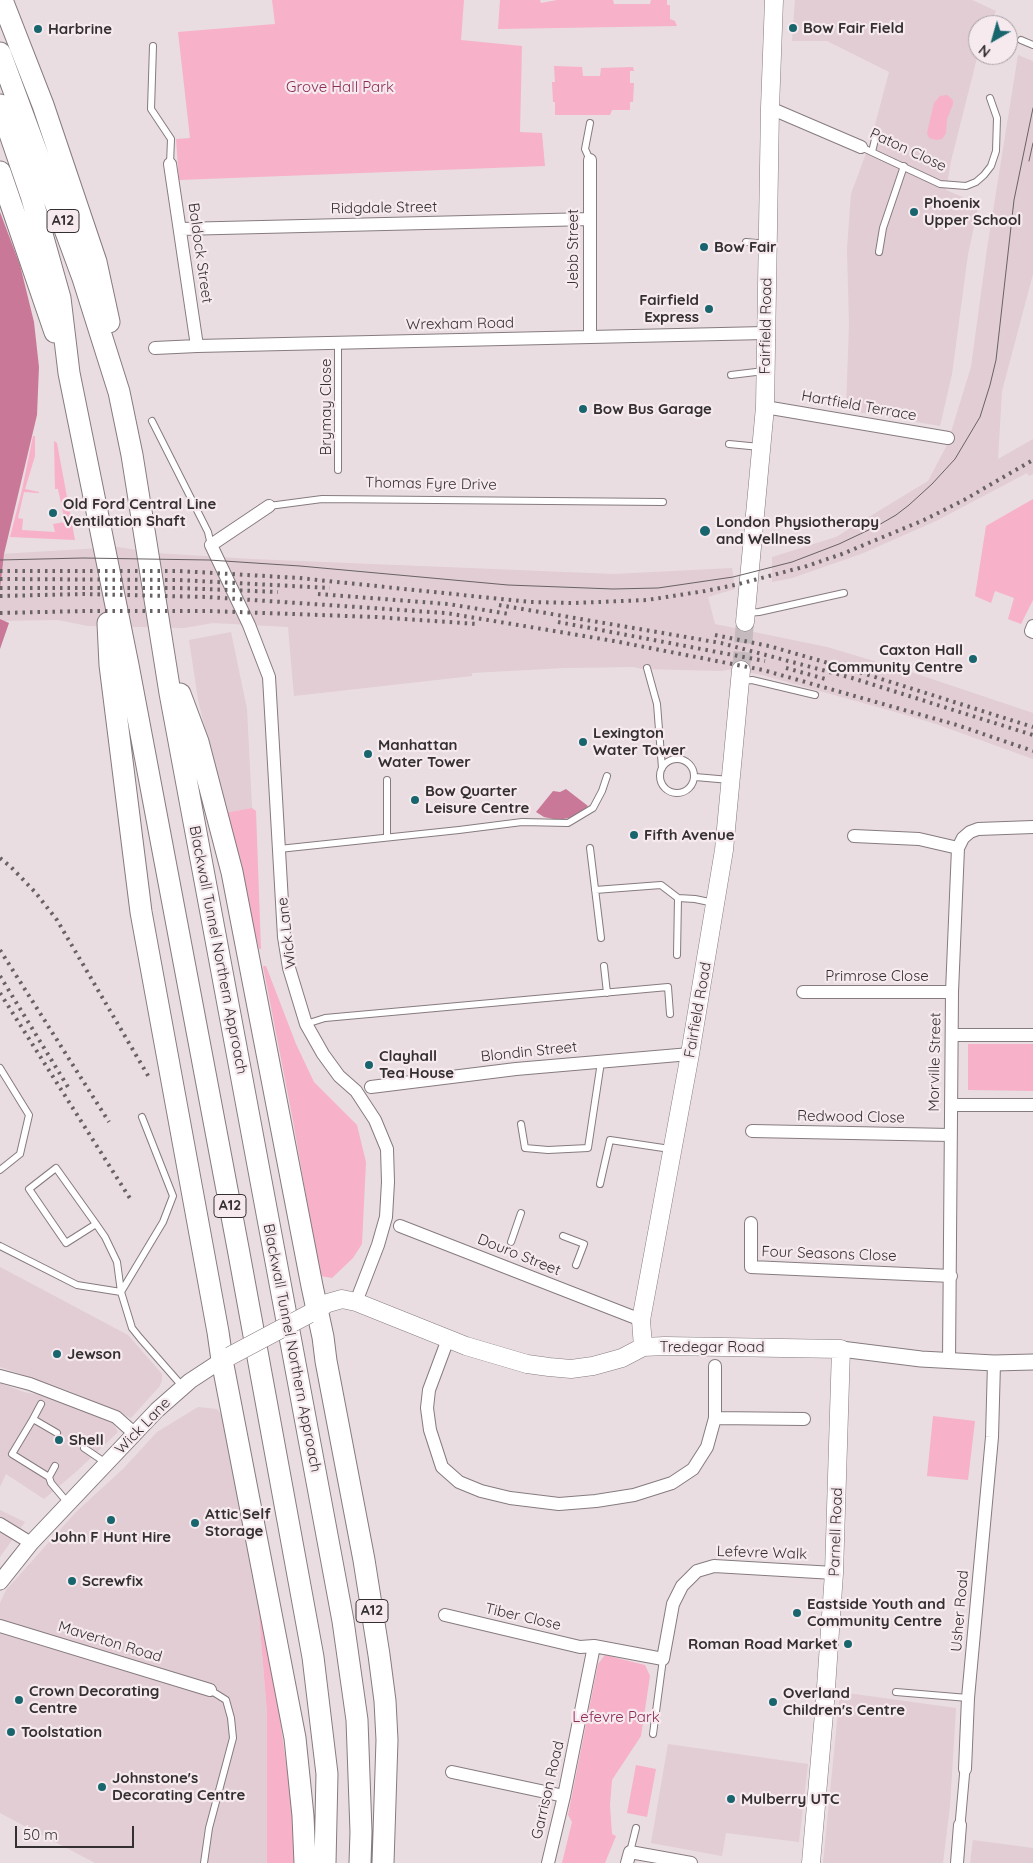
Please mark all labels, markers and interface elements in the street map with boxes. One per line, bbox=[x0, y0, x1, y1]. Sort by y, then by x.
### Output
north arrow bbox=[968, 15, 1018, 65]
place label: Bow Fair Field bbox=[803, 19, 904, 37]
place label: Harbrine bbox=[48, 20, 112, 38]
marker: Bow Fair Field bbox=[787, 22, 799, 34]
marker: Harbrine bbox=[32, 23, 44, 35]
text: N bbox=[975, 41, 994, 61]
park label: Grove Hall Park bbox=[286, 78, 394, 96]
street label: Paton Close bbox=[867, 124, 949, 176]
place label: Phoenix Upper School bbox=[924, 194, 1021, 229]
street label: Ridgdale Street bbox=[331, 198, 437, 218]
street label: Baldock Street bbox=[184, 202, 216, 304]
marker: Phoenix Upper School bbox=[908, 206, 920, 218]
street label: Jebb Street bbox=[564, 209, 582, 289]
road number: A12 bbox=[47, 210, 79, 232]
place label: Bow Fair bbox=[714, 238, 776, 256]
marker: Bow Fair bbox=[698, 241, 710, 253]
street label: Fairfield Road bbox=[756, 277, 776, 375]
place label: Fairfield Express bbox=[639, 291, 699, 326]
marker: Fairfield Express bbox=[703, 303, 715, 315]
street label: Wrexham Road bbox=[406, 314, 514, 334]
street label: Brymay Close bbox=[317, 358, 335, 456]
street label: Hartfield Terrace bbox=[800, 387, 918, 425]
place label: Bow Bus Garage bbox=[593, 400, 712, 418]
marker: Bow Bus Garage bbox=[577, 403, 589, 415]
street label: Thomas Fyre Drive bbox=[365, 474, 497, 494]
place label: Old Ford Central Line Ventilation Shaft bbox=[63, 495, 216, 530]
marker: Old Ford Central Line Ventilation Shaft bbox=[47, 507, 59, 519]
place label: London Physiotherapy and Wellness bbox=[716, 513, 879, 548]
marker: London Physiotherapy and Wellness bbox=[698, 524, 712, 538]
place label: Caxton Hall Community Centre bbox=[828, 641, 963, 676]
marker: Caxton Hall Community Centre bbox=[967, 653, 979, 665]
place label: Lexington Water Tower bbox=[593, 724, 686, 759]
place label: Manhattan Water Tower bbox=[378, 736, 471, 771]
marker: Lexington Water Tower bbox=[577, 736, 589, 748]
marker: Manhattan Water Tower bbox=[362, 748, 374, 760]
place label: Bow Quarter Leisure Centre bbox=[425, 782, 529, 817]
marker: Bow Quarter Leisure Centre bbox=[409, 794, 421, 806]
street label: Blackwall Tunnel Northern Approach bbox=[185, 824, 251, 1076]
place label: Fifth Avenue bbox=[644, 826, 735, 844]
marker: Fifth Avenue bbox=[628, 829, 640, 841]
street label: Wick Lane bbox=[274, 896, 300, 970]
street label: Fairfield Road bbox=[681, 961, 715, 1059]
street label: Primrose Close bbox=[825, 967, 929, 985]
street label: Morville Street bbox=[925, 1012, 945, 1112]
street label: Blondin Street bbox=[480, 1038, 578, 1066]
place label: Clayhall Tea House bbox=[379, 1047, 454, 1082]
marker: Clayhall Tea House bbox=[363, 1059, 375, 1071]
street label: Redwood Close bbox=[797, 1107, 905, 1127]
road number: A12 bbox=[214, 1194, 246, 1218]
street label: Blackwall Tunnel Northern Approach bbox=[259, 1222, 325, 1474]
street label: Douro Street bbox=[475, 1230, 563, 1280]
street label: Four Seasons Close bbox=[761, 1243, 897, 1265]
street label: Tredegar Road bbox=[659, 1338, 765, 1356]
place label: Jewson bbox=[67, 1345, 121, 1363]
marker: Jewson bbox=[51, 1348, 63, 1360]
street label: Wick Lane bbox=[112, 1394, 174, 1458]
place label: Shell bbox=[69, 1431, 104, 1449]
marker: Shell bbox=[53, 1434, 65, 1446]
street label: Parnell Road bbox=[825, 1487, 847, 1577]
place label: Attic Self Storage bbox=[205, 1505, 271, 1540]
marker: John F Hunt Hire bbox=[105, 1514, 117, 1526]
marker: Attic Self Storage bbox=[189, 1517, 201, 1529]
place label: John F Hunt Hire bbox=[51, 1528, 171, 1546]
street label: Lefevre Walk bbox=[716, 1542, 808, 1564]
street label: Usher Road bbox=[947, 1569, 973, 1653]
place label: Screwfix bbox=[82, 1572, 143, 1590]
marker: Screwfix bbox=[66, 1575, 78, 1587]
place label: Eastside Youth and Community Centre bbox=[807, 1595, 945, 1630]
road number: A12 bbox=[356, 1600, 388, 1622]
street label: Tiber Close bbox=[483, 1600, 563, 1634]
marker: Eastside Youth and Community Centre bbox=[791, 1607, 803, 1619]
street label: Maverton Road bbox=[56, 1618, 164, 1666]
place label: Roman Road Market bbox=[688, 1635, 838, 1653]
marker: Roman Road Market bbox=[842, 1638, 854, 1650]
place label: Crown Decorating Centre bbox=[29, 1682, 159, 1717]
place label: Overland Children's Centre bbox=[783, 1684, 905, 1719]
marker: Crown Decorating Centre bbox=[13, 1694, 25, 1706]
marker: Overland Children's Centre bbox=[767, 1696, 779, 1708]
park label: Lefevre Park bbox=[572, 1708, 660, 1726]
place label: Toolstation bbox=[21, 1723, 102, 1741]
marker: Toolstation bbox=[5, 1726, 17, 1738]
street label: Garrison Road bbox=[528, 1739, 568, 1841]
place label: Johnstone's Decorating Centre bbox=[112, 1769, 245, 1804]
marker: Johnstone's Decorating Centre bbox=[96, 1781, 108, 1793]
place label: Mulberry UTC bbox=[741, 1790, 840, 1808]
marker: Mulberry UTC bbox=[725, 1793, 737, 1805]
scale bar bbox=[18, 1816, 136, 1848]
text: 50 m bbox=[23, 1825, 58, 1844]

